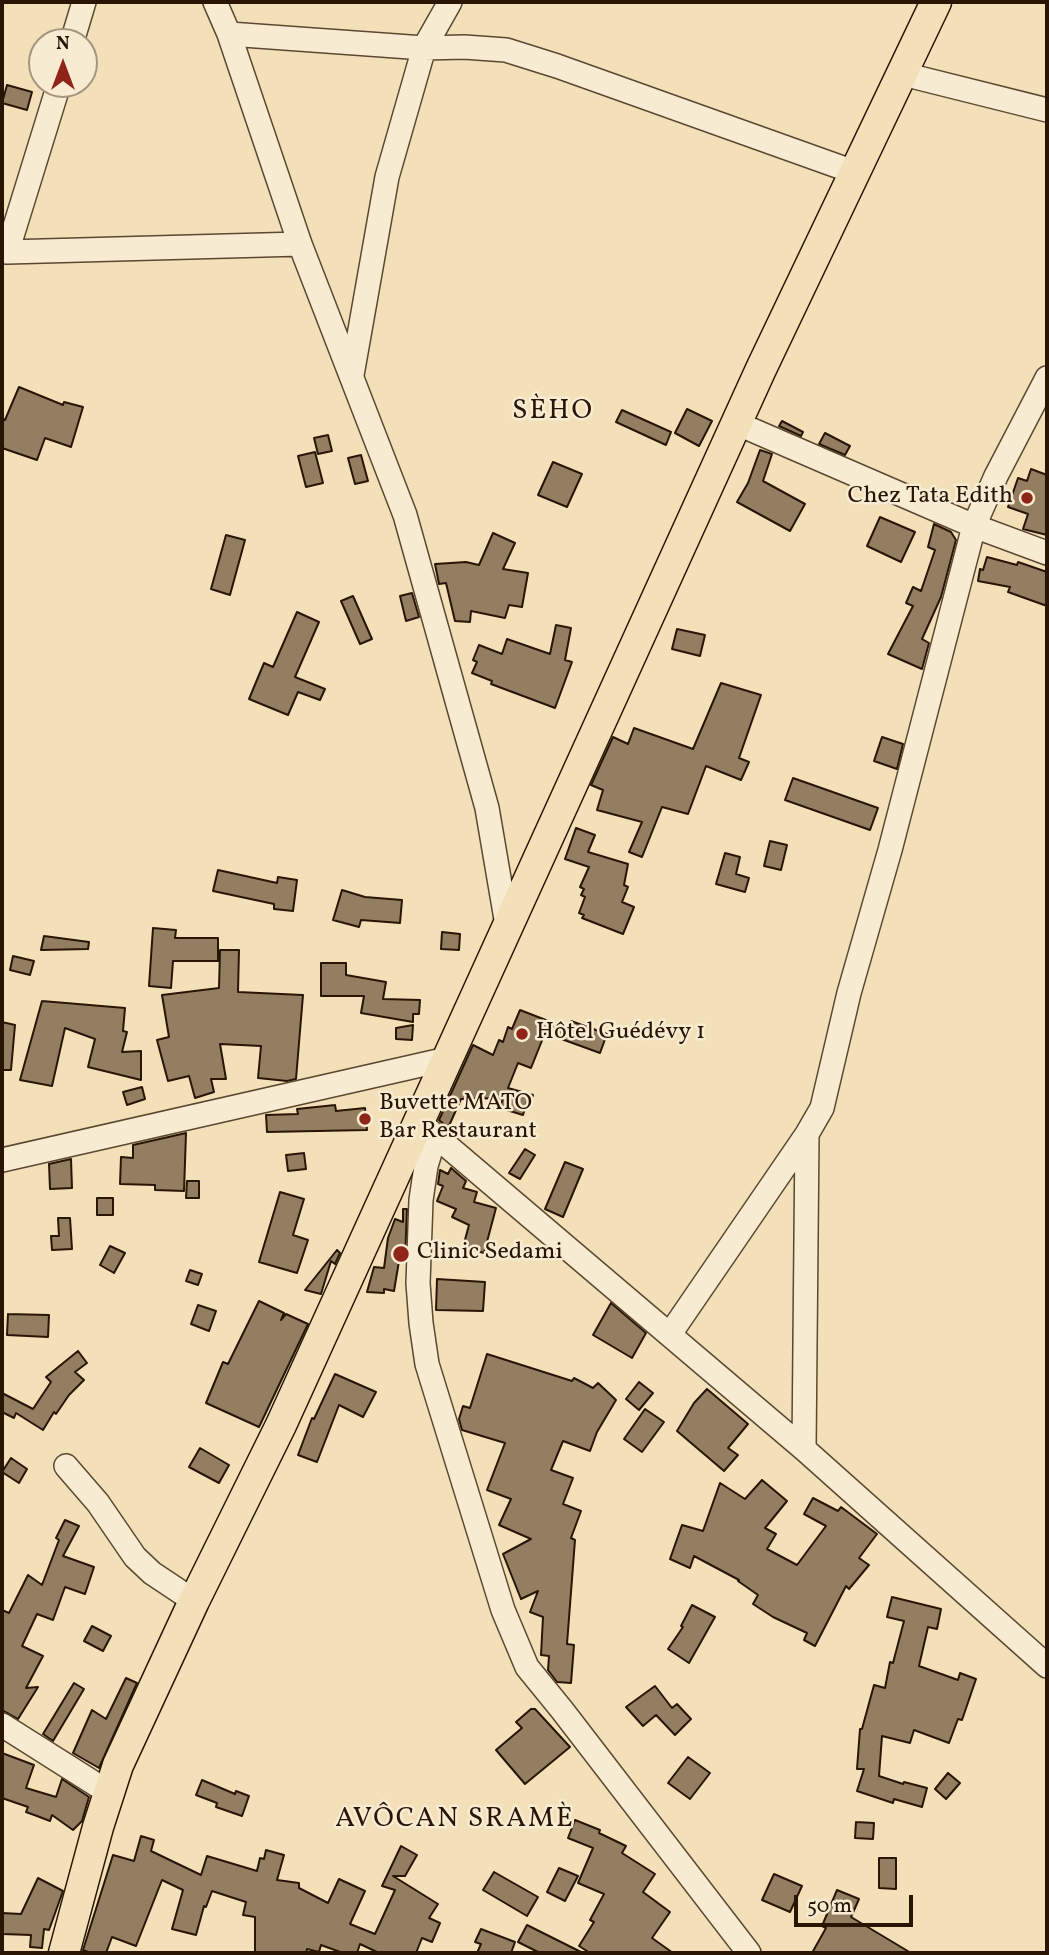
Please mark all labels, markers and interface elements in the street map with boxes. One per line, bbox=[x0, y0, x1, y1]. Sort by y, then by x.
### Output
north arrow bbox=[28, 28, 98, 98]
text: N bbox=[56, 31, 70, 57]
district label: SÈHO bbox=[513, 396, 593, 430]
place label: Chez Tata Edith bbox=[848, 484, 1013, 512]
marker: Chez Tata Edith bbox=[1019, 490, 1035, 506]
place label: Hôtel Guédévy 1 bbox=[536, 1020, 705, 1048]
marker: Hôtel Guédévy 1 bbox=[514, 1026, 530, 1042]
place label: Buvette MATO Bar Restaurant bbox=[379, 1091, 537, 1147]
marker: Buvette MATO Bar Restaurant bbox=[357, 1111, 373, 1127]
place label: Clinic Sedami bbox=[417, 1240, 563, 1268]
marker: Clinic Sedami bbox=[391, 1244, 411, 1264]
district label: AVÔCAN SRAMÈ bbox=[337, 1804, 573, 1838]
scale bar bbox=[797, 1882, 916, 1926]
text: 50 m bbox=[807, 1892, 852, 1921]

